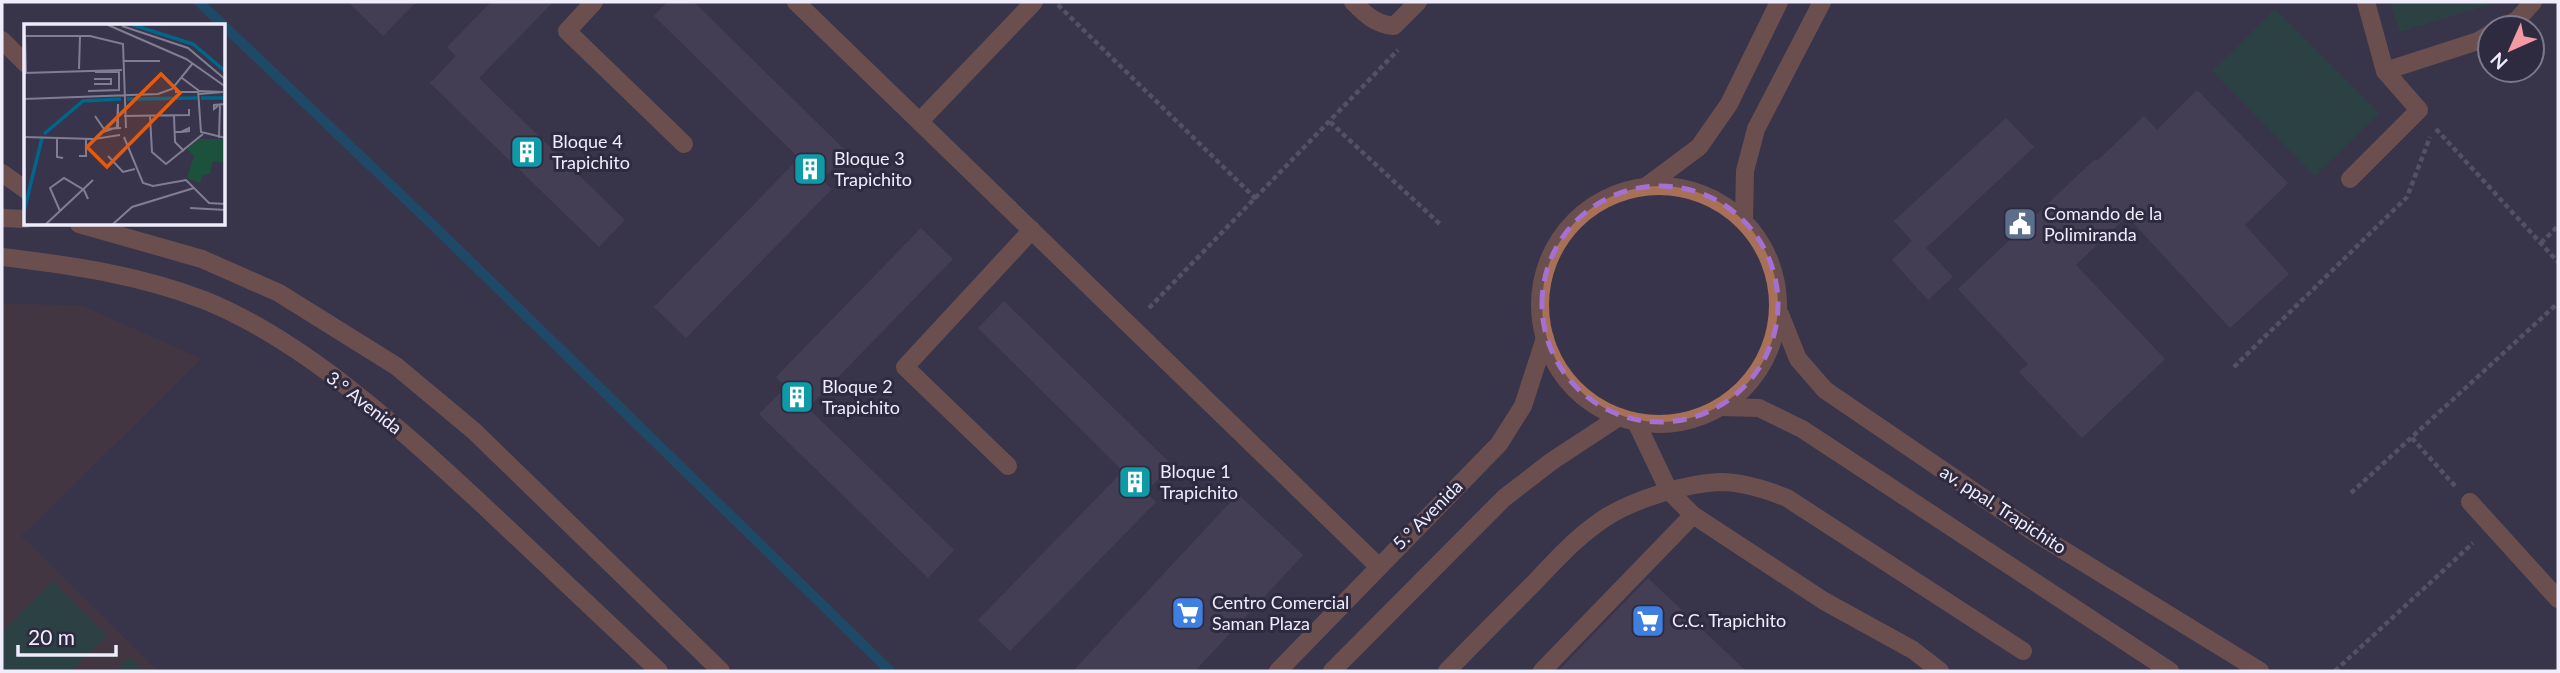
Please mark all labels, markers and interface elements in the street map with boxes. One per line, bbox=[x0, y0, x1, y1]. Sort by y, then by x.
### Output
north arrow bbox=[2476, 14, 2546, 84]
inset map bbox=[24, 24, 226, 226]
text: N bbox=[2485, 48, 2512, 75]
place label: Bloque 4 Trapichito bbox=[552, 130, 630, 173]
building icon: Bloque 4 Trapichito bbox=[508, 133, 546, 171]
place label: Bloque 3 Trapichito bbox=[834, 147, 912, 190]
building icon: Bloque 3 Trapichito bbox=[791, 150, 829, 188]
place label: Comando de la Polimiranda bbox=[2044, 202, 2162, 245]
public building icon: Comando de la Polimiranda bbox=[2001, 205, 2039, 243]
street label: 3.° Avenida bbox=[323, 366, 407, 438]
place label: Bloque 2 Trapichito bbox=[822, 375, 900, 418]
building icon: Bloque 2 Trapichito bbox=[778, 378, 816, 416]
place label: Bloque 1 Trapichito bbox=[1160, 460, 1238, 503]
street label: av. ppal. Trapichito bbox=[1936, 460, 2071, 558]
building icon: Bloque 1 Trapichito bbox=[1116, 463, 1154, 501]
street label: 5.° Avenida bbox=[1388, 475, 1467, 554]
place label: Centro Comercial Saman Plaza bbox=[1212, 591, 1349, 634]
supermarket icon: Centro Comercial Saman Plaza bbox=[1169, 594, 1207, 632]
supermarket icon: C.C. Trapichito bbox=[1629, 602, 1667, 640]
place label: C.C. Trapichito bbox=[1672, 609, 1786, 631]
scale bar bbox=[18, 614, 116, 658]
text: 20 m bbox=[28, 624, 75, 649]

